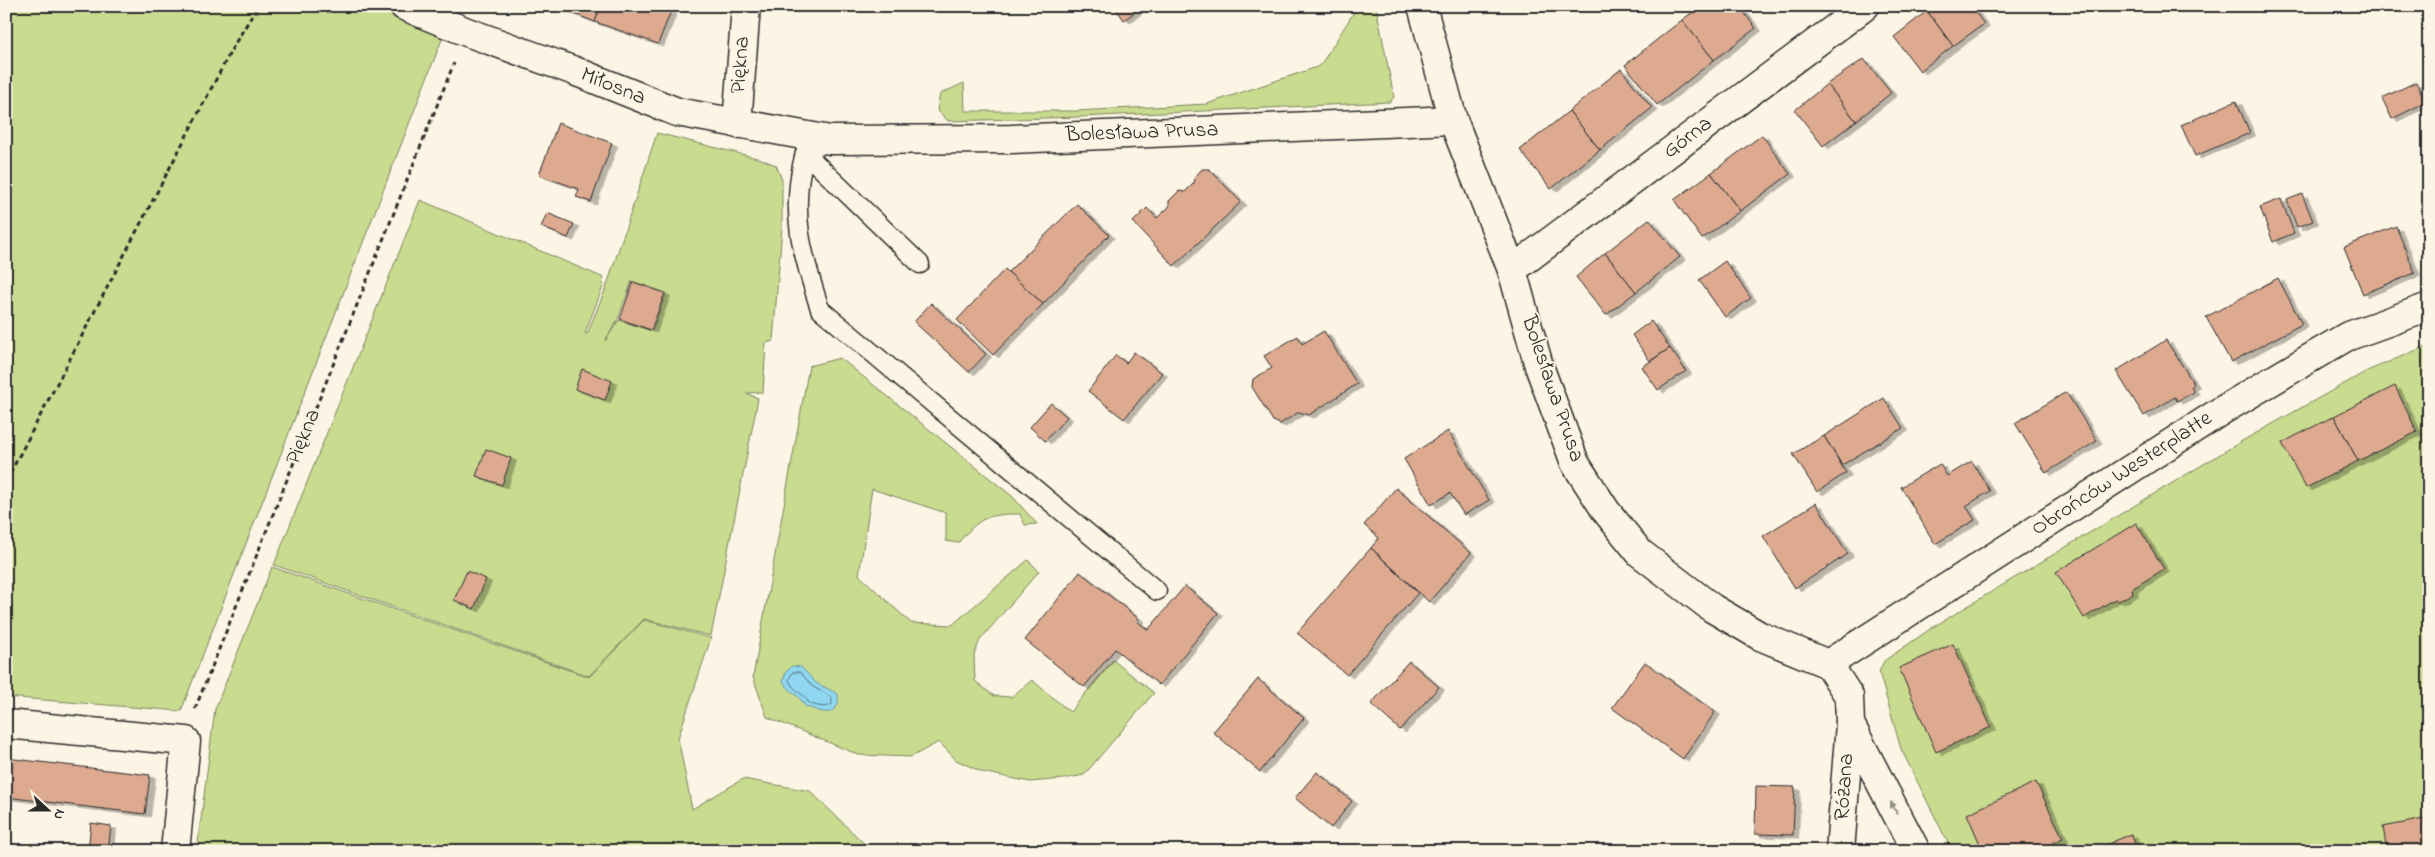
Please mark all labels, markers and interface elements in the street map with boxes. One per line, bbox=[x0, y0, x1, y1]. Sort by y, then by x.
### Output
street label: Piękna bbox=[723, 35, 759, 95]
street label: Miłosna bbox=[576, 59, 650, 115]
street label: Górna bbox=[1656, 109, 1720, 167]
street label: Bolesława Prusa bbox=[1064, 114, 1219, 152]
street label: Bolesława Prusa bbox=[1512, 311, 1592, 466]
street label: Obrońców Westerplatte bbox=[2025, 403, 2219, 545]
street label: Piękna bbox=[278, 404, 330, 470]
street label: Różana bbox=[1827, 752, 1863, 822]
north arrow bbox=[22, 784, 72, 834]
one-way arrow bbox=[1890, 800, 1898, 815]
text: N bbox=[47, 806, 70, 822]

